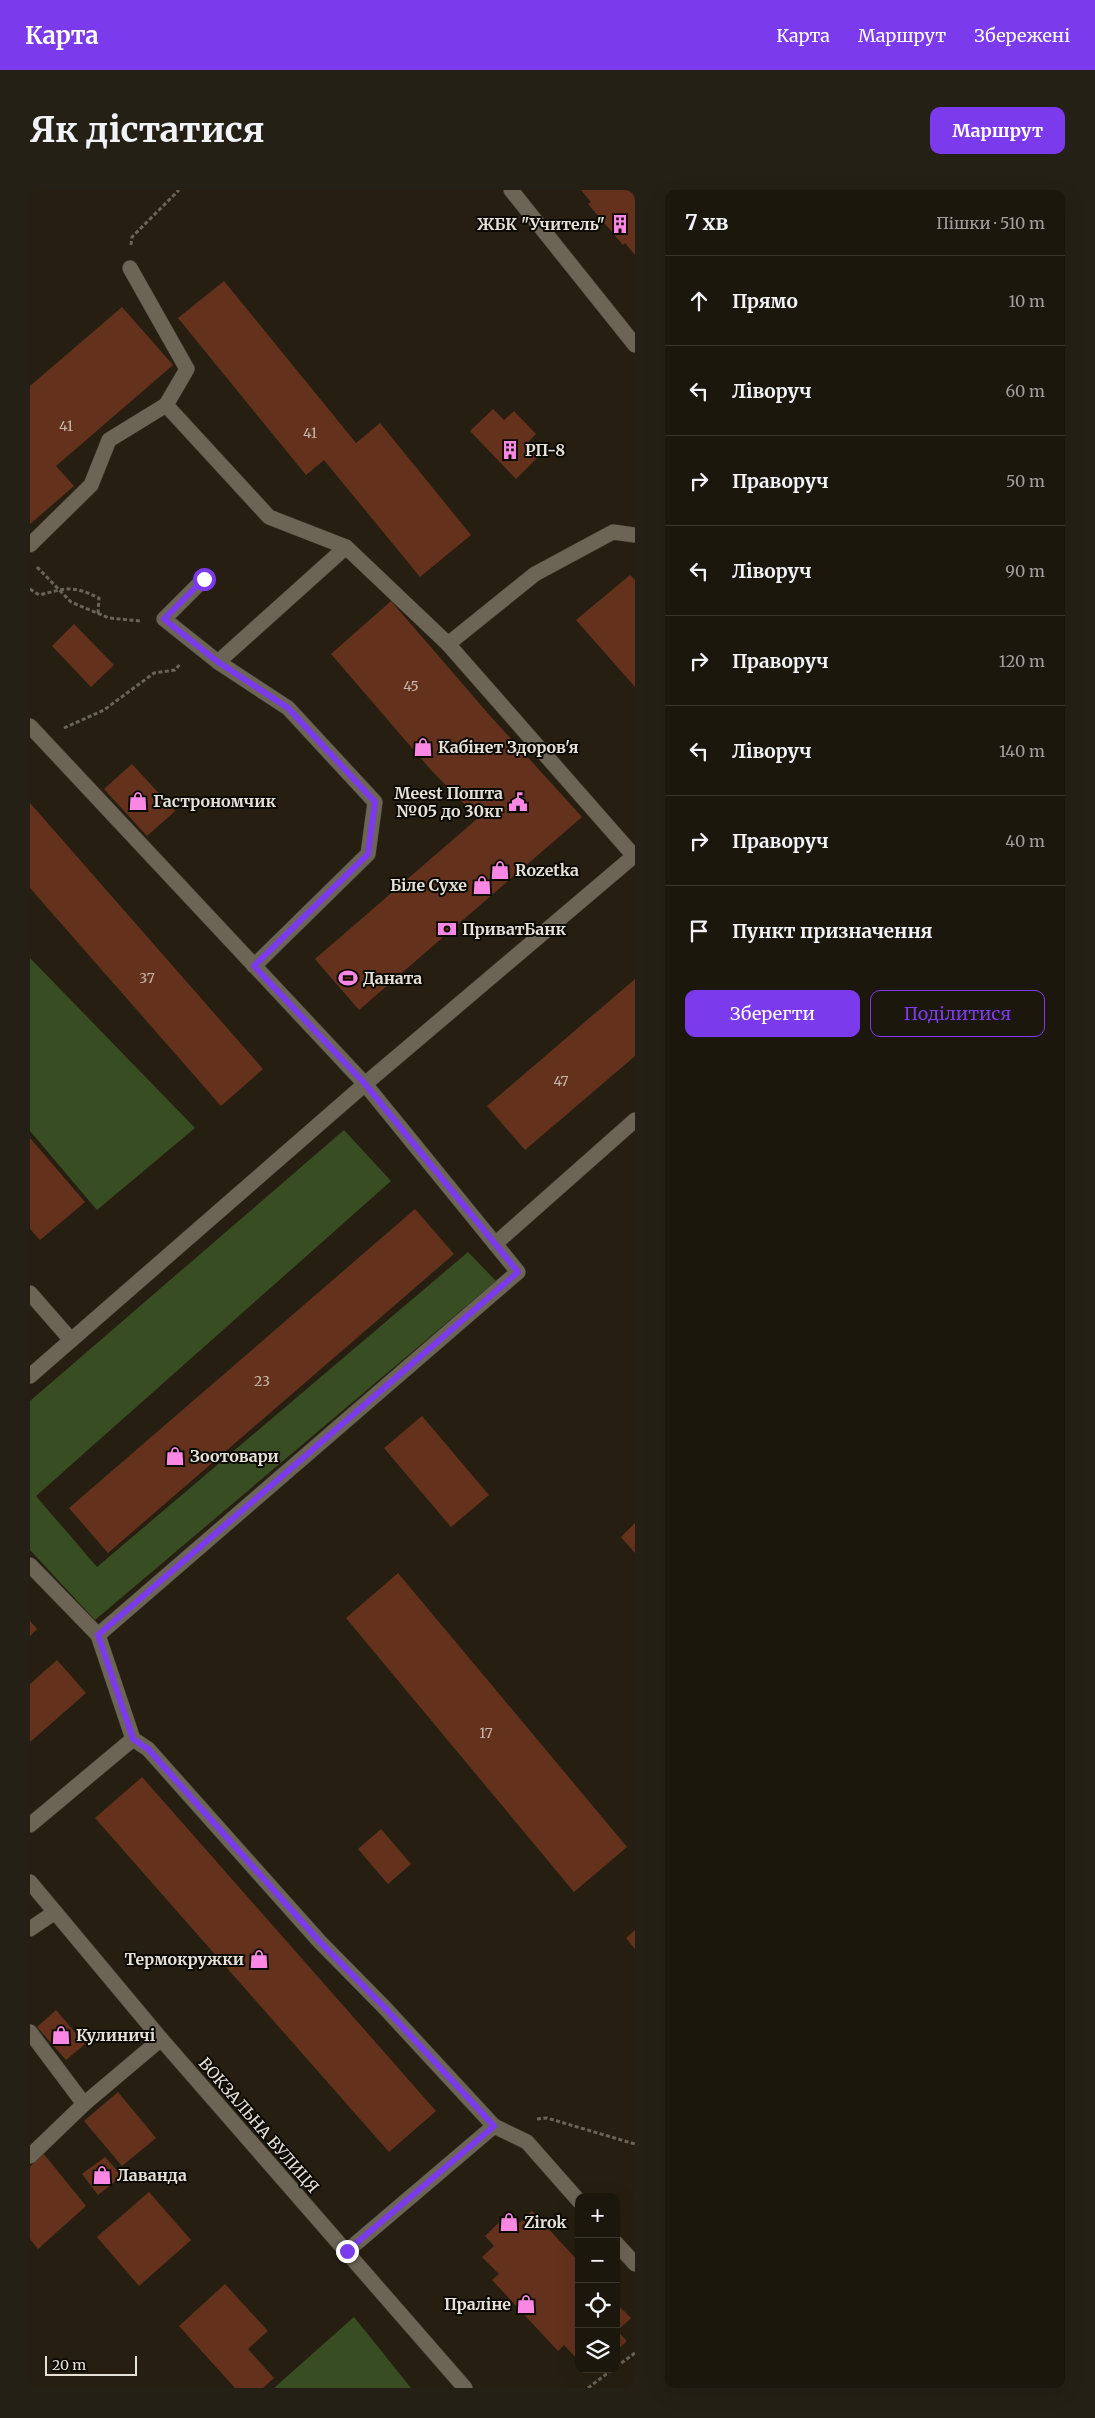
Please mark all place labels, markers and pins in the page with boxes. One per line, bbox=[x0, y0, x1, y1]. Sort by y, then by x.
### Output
building icon: ЖБК "Учитель" bbox=[609, 213, 631, 235]
place label: ЖБК "Учитель" bbox=[477, 214, 605, 234]
building icon: РП-8 bbox=[499, 439, 521, 461]
place label: РП-8 bbox=[525, 440, 565, 460]
shop icon: Кабінет Здоров'я bbox=[412, 736, 434, 758]
place label: Кабінет Здоров'я bbox=[438, 737, 579, 757]
place label: Meest Пошта №05 до 30кг bbox=[394, 783, 504, 821]
shop icon: Гастрономчик bbox=[127, 790, 149, 812]
place label: Гастрономчик bbox=[153, 791, 276, 811]
public building icon: Meest Пошта №05 до 30кг bbox=[507, 791, 529, 813]
shop icon: Rozetka bbox=[489, 859, 511, 881]
place label: Rozetka bbox=[515, 860, 579, 880]
shop icon: Біле Сухе bbox=[471, 874, 493, 896]
place label: Біле Сухе bbox=[390, 875, 467, 895]
bank icon: ПриватБанк bbox=[436, 918, 458, 940]
place label: ПриватБанк bbox=[462, 919, 566, 939]
sports icon: Даната bbox=[337, 967, 359, 989]
place label: Даната bbox=[363, 968, 422, 988]
shop icon: Зоотовари bbox=[164, 1445, 186, 1467]
place label: Зоотовари bbox=[190, 1446, 279, 1466]
shop icon: Термокружки bbox=[248, 1948, 270, 1970]
place label: Термокружки bbox=[125, 1949, 244, 1969]
shop icon: Кулиничі bbox=[50, 2024, 72, 2046]
place label: Кулиничі bbox=[76, 2025, 156, 2045]
shop icon: Лаванда bbox=[91, 2164, 113, 2186]
place label: Лаванда bbox=[117, 2165, 187, 2185]
shop icon: Zirok bbox=[498, 2211, 520, 2233]
place label: Zirok bbox=[524, 2212, 567, 2232]
shop icon: Праліне bbox=[515, 2293, 537, 2315]
place label: Праліне bbox=[444, 2294, 511, 2314]

